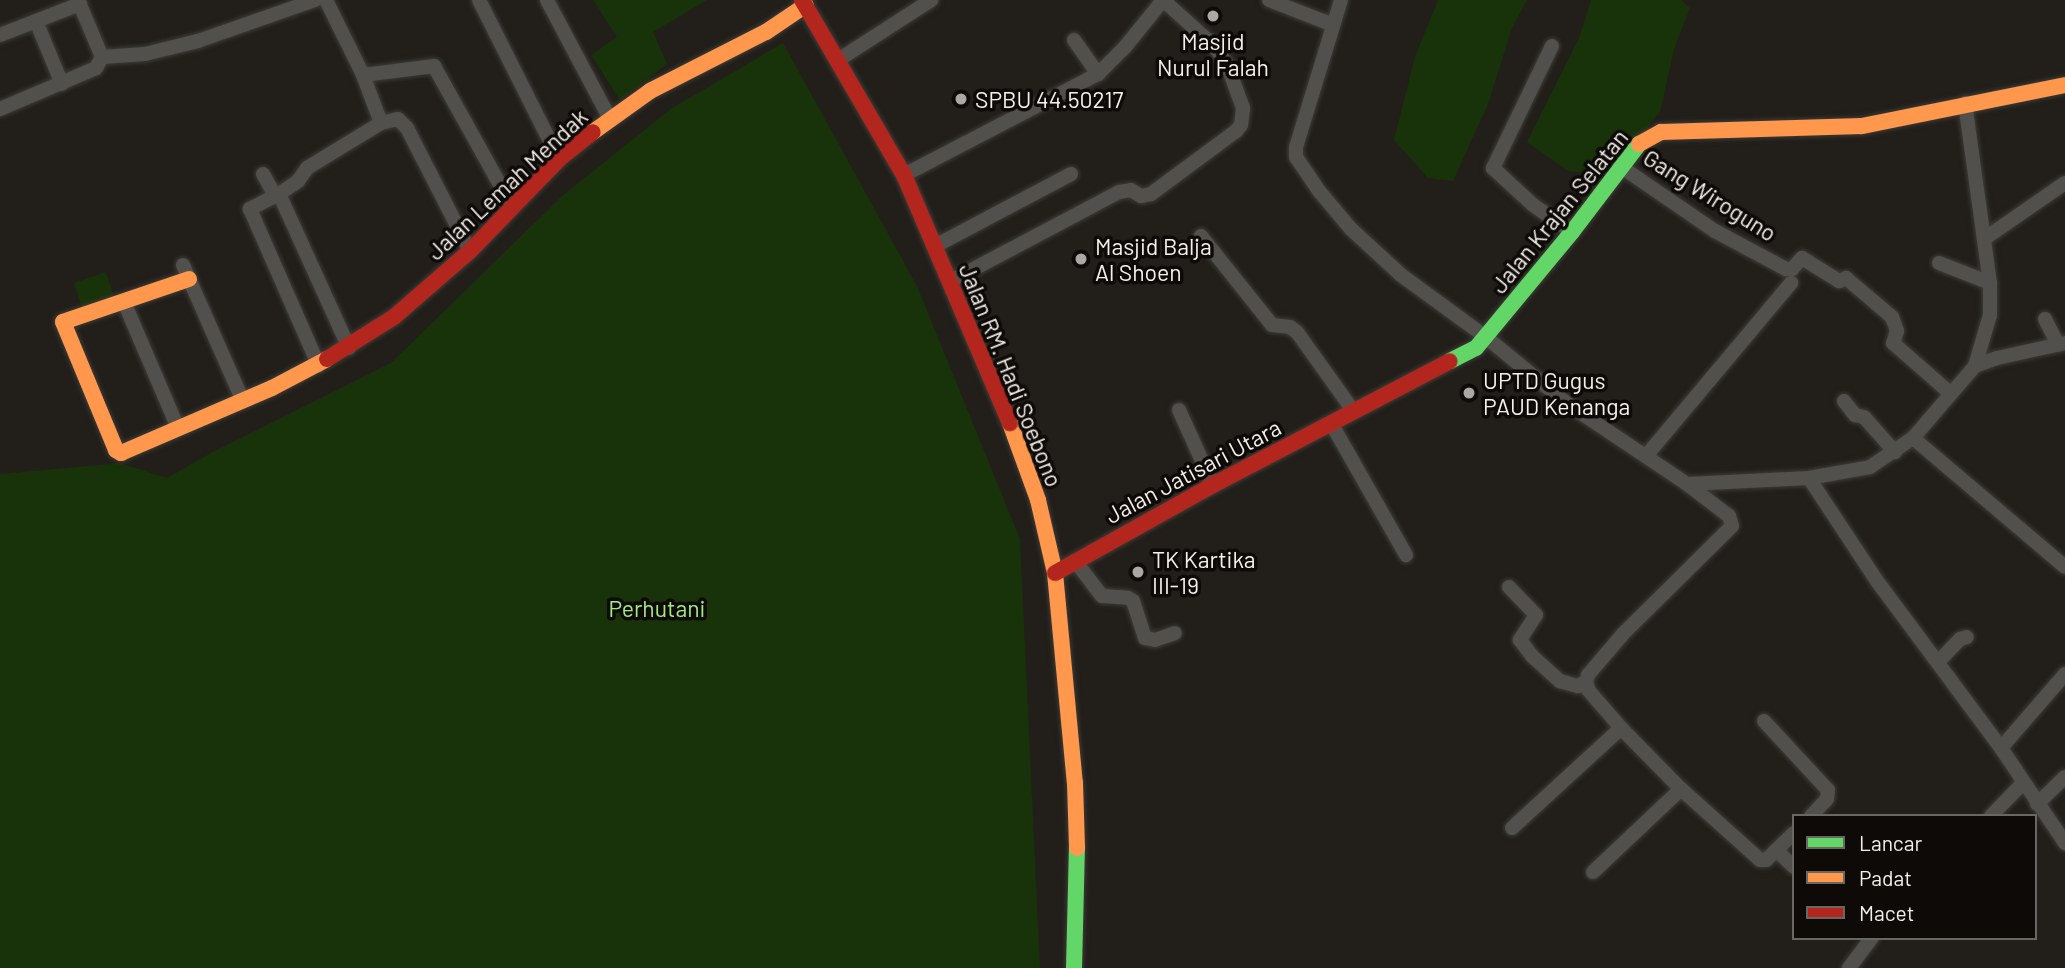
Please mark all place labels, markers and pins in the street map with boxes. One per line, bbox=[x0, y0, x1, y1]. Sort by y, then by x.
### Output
marker: Masjid Nurul Falah bbox=[1205, 8, 1221, 24]
place label: Masjid Nurul Falah bbox=[1157, 27, 1269, 81]
place label: SPBU 44.50217 bbox=[975, 85, 1123, 113]
marker: SPBU 44.50217 bbox=[953, 91, 969, 107]
place label: Masjid Balja Al Shoen bbox=[1095, 232, 1212, 286]
marker: Masjid Balja Al Shoen bbox=[1073, 251, 1089, 267]
place label: UPTD Gugus PAUD Kenanga bbox=[1483, 366, 1630, 420]
marker: UPTD Gugus PAUD Kenanga bbox=[1461, 385, 1477, 401]
place label: TK Kartika III-19 bbox=[1152, 545, 1256, 599]
marker: TK Kartika III-19 bbox=[1130, 564, 1146, 580]

